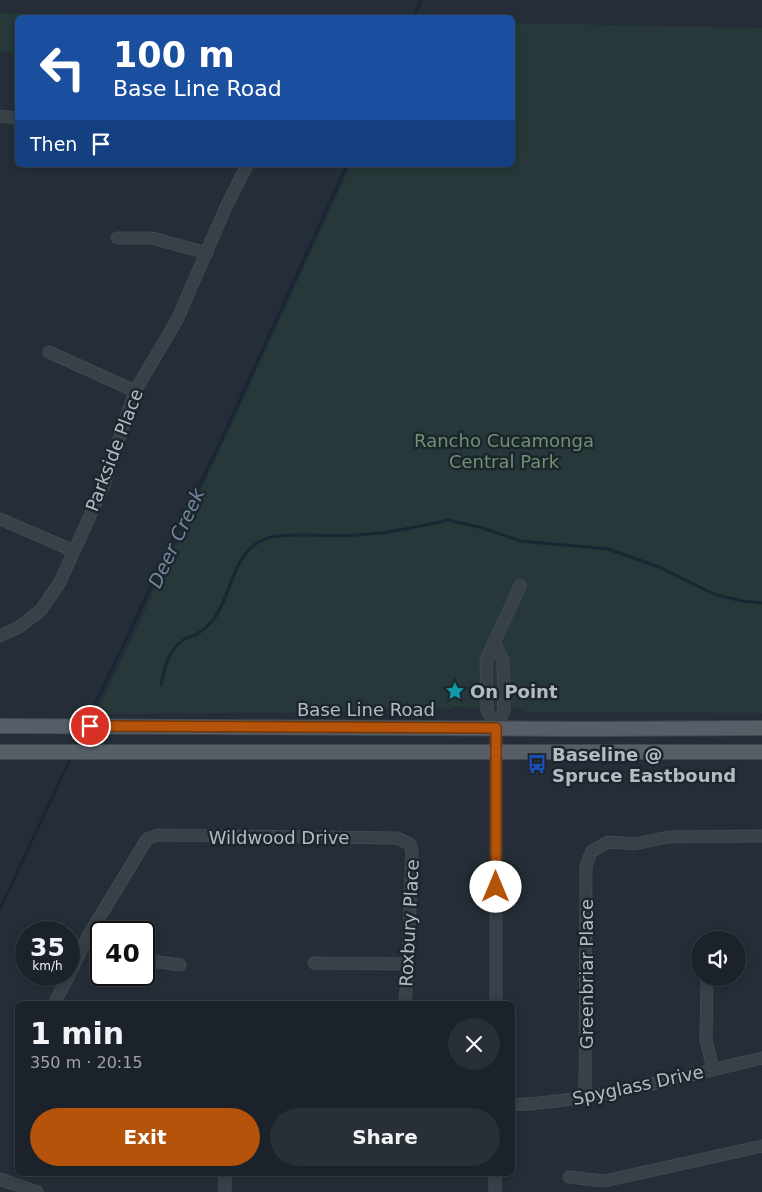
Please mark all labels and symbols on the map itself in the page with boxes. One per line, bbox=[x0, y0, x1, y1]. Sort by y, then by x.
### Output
street label: Parkside Place bbox=[81, 386, 147, 514]
park label: Rancho Cucamonga Central Park bbox=[414, 430, 594, 472]
water label: Deer Creek bbox=[143, 484, 209, 591]
place icon: On Point bbox=[444, 680, 466, 702]
place label: On Point bbox=[470, 681, 558, 702]
street label: Base Line Road bbox=[297, 699, 435, 720]
pin bbox=[69, 705, 111, 747]
place label: Baseline @ Spruce Eastbound bbox=[552, 744, 736, 786]
bus stop icon: Baseline @ Spruce Eastbound bbox=[526, 753, 548, 775]
street label: Wildwood Drive bbox=[209, 827, 349, 848]
street label: Roxbury Place bbox=[395, 859, 423, 987]
position arrow bbox=[469, 860, 521, 912]
street label: Greenbriar Place bbox=[576, 899, 597, 1049]
speed limit sign: 40 bbox=[90, 921, 155, 986]
street label: Spyglass Drive bbox=[571, 1061, 705, 1109]

